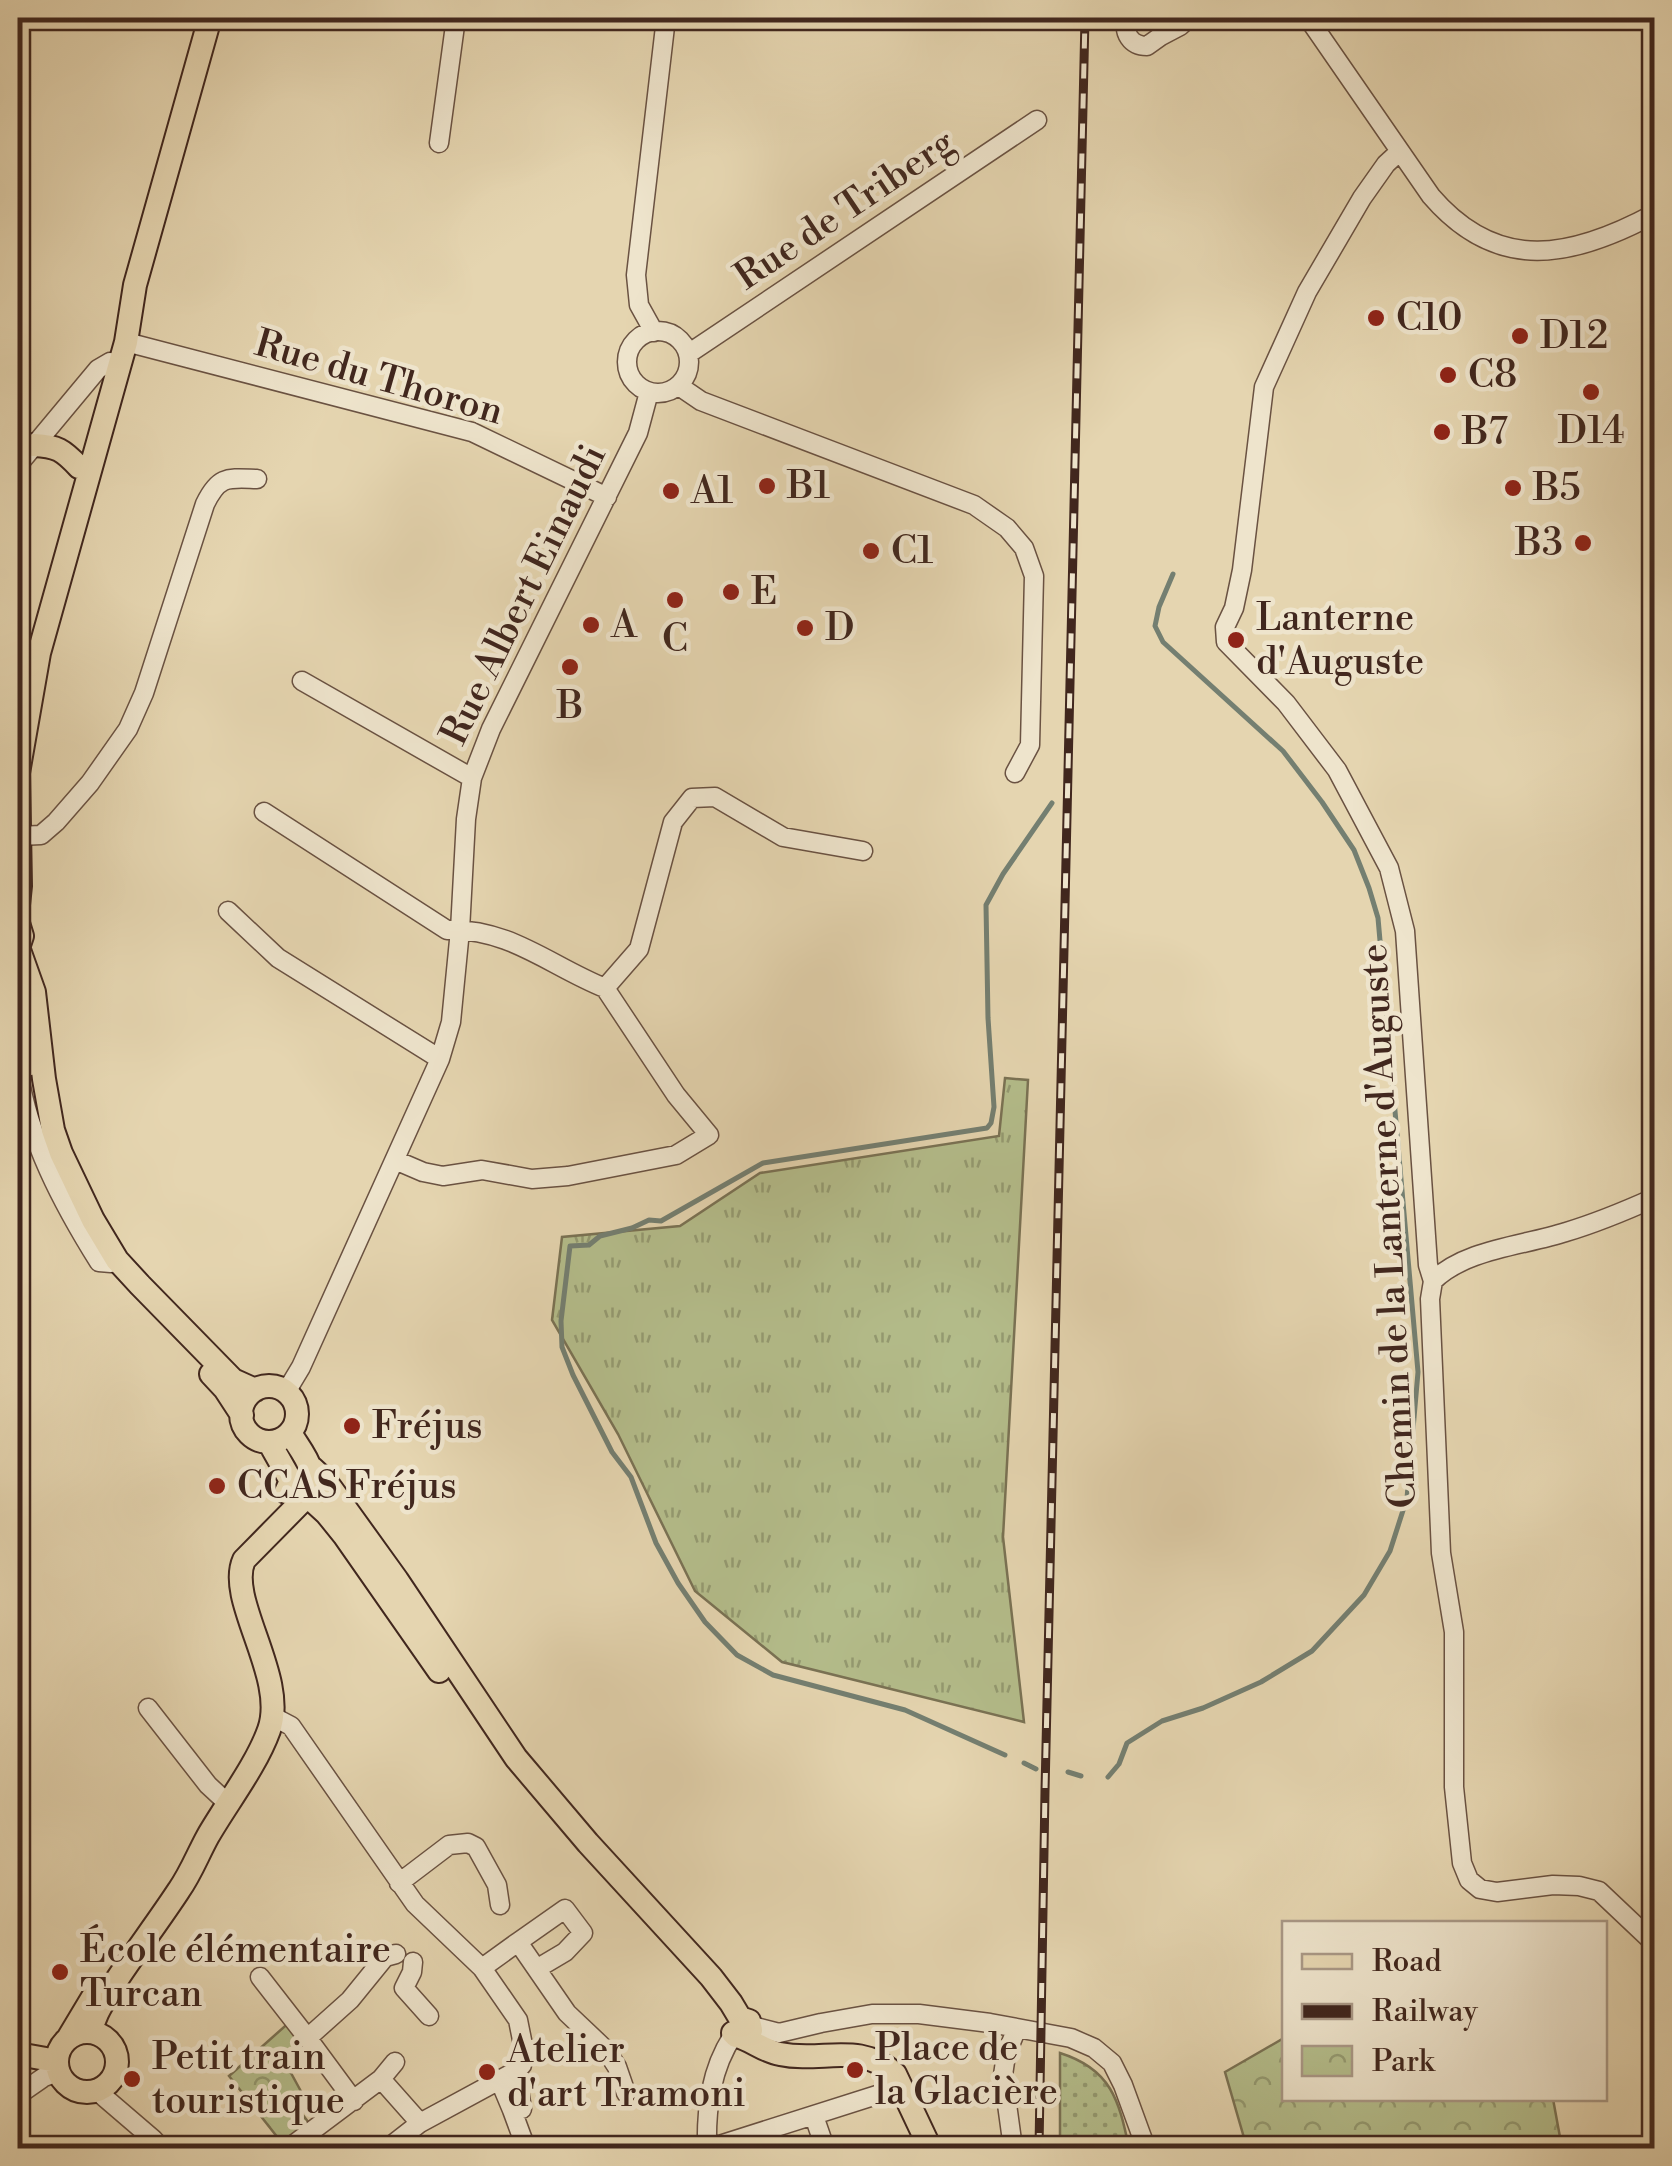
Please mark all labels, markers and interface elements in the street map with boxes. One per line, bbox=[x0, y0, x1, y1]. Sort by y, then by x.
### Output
street label: Rue de Triberg bbox=[726, 119, 964, 301]
place label: C10 bbox=[1396, 295, 1462, 342]
marker: C10 bbox=[1365, 307, 1387, 329]
place label: D12 bbox=[1540, 313, 1608, 360]
street label: Rue du Thoron bbox=[249, 320, 509, 436]
marker: D12 bbox=[1509, 325, 1531, 347]
place label: C8 bbox=[1468, 352, 1517, 399]
marker: C8 bbox=[1437, 364, 1459, 386]
marker: D14 bbox=[1580, 381, 1602, 403]
place label: D14 bbox=[1558, 408, 1625, 455]
place label: B7 bbox=[1461, 409, 1508, 456]
marker: B7 bbox=[1431, 421, 1453, 443]
street label: Rue Albert Einaudi bbox=[431, 437, 617, 753]
place label: B1 bbox=[786, 463, 830, 510]
place label: B5 bbox=[1532, 465, 1581, 512]
place label: A1 bbox=[690, 468, 733, 515]
marker: B1 bbox=[756, 475, 778, 497]
marker: B5 bbox=[1502, 477, 1524, 499]
marker: A1 bbox=[660, 480, 682, 502]
place label: B3 bbox=[1514, 520, 1563, 567]
place label: C1 bbox=[891, 528, 933, 575]
marker: B3 bbox=[1572, 532, 1594, 554]
marker: C1 bbox=[860, 540, 882, 562]
place label: E bbox=[751, 569, 777, 616]
marker: E bbox=[720, 581, 742, 603]
marker: C bbox=[664, 589, 686, 611]
place label: Lanterne d'Auguste bbox=[1256, 595, 1424, 686]
place label: A bbox=[610, 602, 638, 649]
place label: D bbox=[825, 605, 855, 652]
marker: A bbox=[580, 614, 602, 636]
place label: C bbox=[662, 616, 688, 663]
marker: D bbox=[794, 617, 816, 639]
marker: Lanterne d'Auguste bbox=[1225, 629, 1247, 651]
marker: B bbox=[559, 656, 581, 678]
place label: B bbox=[556, 683, 583, 730]
street label: Chemin de la Lanterne d'Auguste bbox=[1351, 942, 1427, 1510]
place label: Fréjus bbox=[372, 1403, 483, 1450]
marker: Fréjus bbox=[341, 1415, 363, 1437]
place label: CCAS Fréjus bbox=[237, 1463, 457, 1510]
marker: CCAS Fréjus bbox=[206, 1475, 228, 1497]
legend bbox=[1282, 1921, 1607, 2101]
place label: École élémentaire Turcan bbox=[80, 1924, 391, 2018]
text: Road bbox=[1372, 1943, 1442, 1981]
marker: École élémentaire Turcan bbox=[49, 1961, 71, 1983]
text: Railway bbox=[1372, 1993, 1478, 2031]
place label: Place de la Glacière bbox=[875, 2025, 1058, 2116]
place label: Atelier d'art Tramoni bbox=[506, 2027, 746, 2118]
place label: Petit train touristique bbox=[152, 2034, 345, 2125]
text: Park bbox=[1372, 2043, 1436, 2081]
marker: Place de la Glacière bbox=[844, 2059, 866, 2081]
marker: Atelier d'art Tramoni bbox=[476, 2061, 498, 2083]
marker: Petit train touristique bbox=[121, 2068, 143, 2090]

